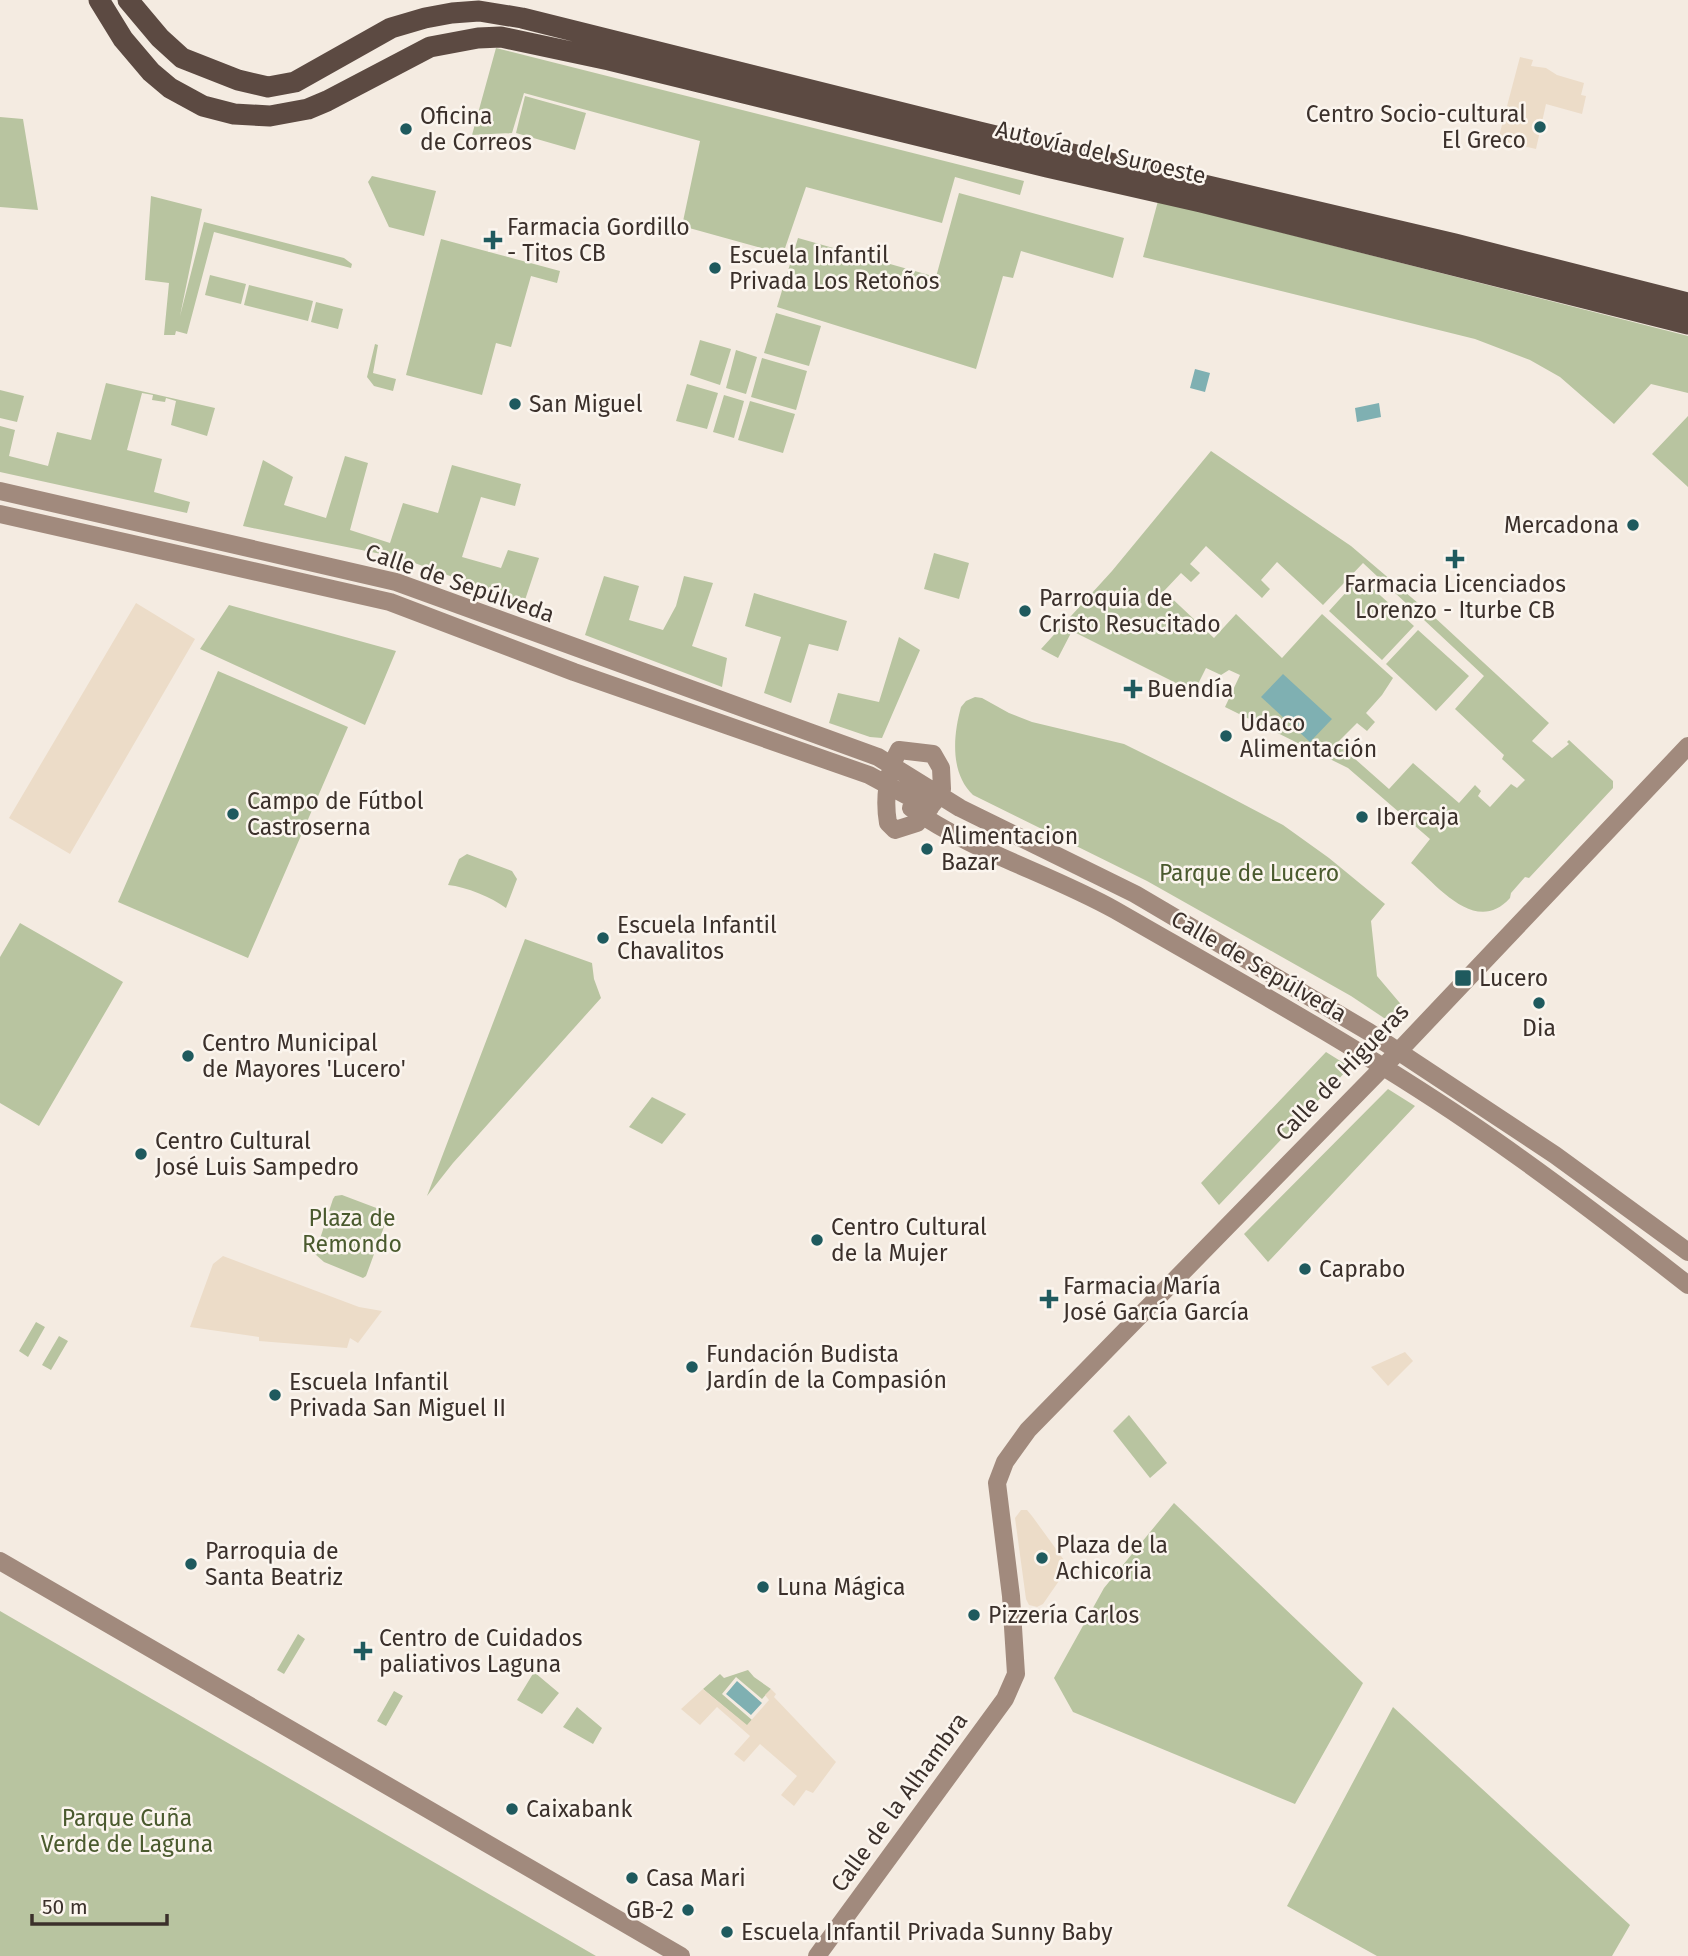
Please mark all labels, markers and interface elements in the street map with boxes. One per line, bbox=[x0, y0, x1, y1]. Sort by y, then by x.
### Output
place label: Centro Socio-cultural El Greco bbox=[1306, 100, 1526, 154]
place label: Oficina de Correos bbox=[420, 102, 532, 156]
street label: Autovía del Suroeste bbox=[993, 114, 1209, 190]
marker: Centro Socio-cultural El Greco bbox=[1532, 119, 1548, 135]
marker: Oficina de Correos bbox=[398, 121, 414, 137]
place label: Farmacia Gordillo - Titos CB bbox=[507, 213, 690, 267]
marker: Farmacia Gordillo - Titos CB bbox=[485, 232, 501, 248]
place label: Escuela Infantil Privada Los Retoños bbox=[729, 241, 939, 295]
marker: Escuela Infantil Privada Los Retoños bbox=[707, 260, 723, 276]
place label: San Miguel bbox=[529, 390, 643, 418]
marker: San Miguel bbox=[507, 396, 523, 412]
place label: Mercadona bbox=[1504, 511, 1619, 539]
marker: Mercadona bbox=[1625, 517, 1641, 533]
street label: Calle de Sepúlveda bbox=[362, 538, 558, 628]
marker: Farmacia Licenciados Lorenzo - Iturbe CB bbox=[1447, 551, 1463, 567]
place label: Farmacia Licenciados Lorenzo - Iturbe CB bbox=[1344, 570, 1566, 624]
place label: Parroquia de Cristo Resucitado bbox=[1039, 584, 1221, 638]
marker: Parroquia de Cristo Resucitado bbox=[1017, 603, 1033, 619]
place label: Buendía bbox=[1147, 675, 1233, 703]
marker: Buendía bbox=[1125, 681, 1141, 697]
place label: Udaco Alimentación bbox=[1240, 709, 1377, 763]
marker: Udaco Alimentación bbox=[1218, 728, 1234, 744]
place label: Campo de Fútbol Castroserna bbox=[247, 787, 424, 841]
place label: Ibercaja bbox=[1376, 803, 1459, 831]
marker: Campo de Fútbol Castroserna bbox=[225, 806, 241, 822]
marker: Ibercaja bbox=[1354, 809, 1370, 825]
place label: Alimentacion Bazar bbox=[941, 822, 1078, 876]
marker: Alimentacion Bazar bbox=[919, 841, 935, 857]
park label: Parque de Lucero bbox=[1159, 859, 1339, 887]
street label: Calle de Sepúlveda bbox=[1166, 904, 1352, 1028]
place label: Escuela Infantil Chavalitos bbox=[617, 911, 777, 965]
marker: Escuela Infantil Chavalitos bbox=[595, 930, 611, 946]
place label: Lucero bbox=[1479, 964, 1548, 992]
marker: Lucero bbox=[1453, 968, 1473, 988]
marker: Dia bbox=[1531, 995, 1547, 1011]
street label: Calle de Higueras bbox=[1269, 997, 1415, 1147]
place label: Dia bbox=[1522, 1014, 1556, 1042]
place label: Centro Municipal de Mayores 'Lucero' bbox=[202, 1029, 406, 1083]
marker: Centro Municipal de Mayores 'Lucero' bbox=[180, 1048, 196, 1064]
place label: Centro Cultural José Luis Sampedro bbox=[155, 1127, 359, 1181]
marker: Centro Cultural José Luis Sampedro bbox=[133, 1146, 149, 1162]
park label: Plaza de Remondo bbox=[302, 1204, 402, 1258]
place label: Centro Cultural de la Mujer bbox=[831, 1213, 987, 1267]
marker: Centro Cultural de la Mujer bbox=[809, 1232, 825, 1248]
place label: Caprabo bbox=[1319, 1255, 1406, 1283]
marker: Caprabo bbox=[1297, 1261, 1313, 1277]
place label: Farmacia María José García García bbox=[1063, 1272, 1249, 1326]
marker: Farmacia María José García García bbox=[1041, 1291, 1057, 1307]
place label: Fundación Budista Jardín de la Compasión bbox=[706, 1340, 947, 1394]
marker: Fundación Budista Jardín de la Compasión bbox=[684, 1359, 700, 1375]
place label: Escuela Infantil Privada San Miguel II bbox=[289, 1368, 506, 1422]
marker: Escuela Infantil Privada San Miguel II bbox=[267, 1387, 283, 1403]
place label: Plaza de la Achicoria bbox=[1056, 1531, 1168, 1585]
place label: Parroquia de Santa Beatriz bbox=[205, 1537, 343, 1591]
marker: Plaza de la Achicoria bbox=[1034, 1550, 1050, 1566]
marker: Parroquia de Santa Beatriz bbox=[183, 1556, 199, 1572]
place label: Luna Mágica bbox=[777, 1573, 905, 1601]
marker: Luna Mágica bbox=[755, 1579, 771, 1595]
place label: Pizzería Carlos bbox=[988, 1601, 1139, 1629]
marker: Pizzería Carlos bbox=[966, 1607, 982, 1623]
place label: Centro de Cuidados paliativos Laguna bbox=[379, 1624, 582, 1678]
marker: Centro de Cuidados paliativos Laguna bbox=[353, 1641, 373, 1661]
street label: Calle de la Alhambra bbox=[825, 1707, 973, 1897]
place label: Caixabank bbox=[526, 1795, 632, 1823]
marker: Caixabank bbox=[504, 1801, 520, 1817]
park label: Parque Cuña Verde de Laguna bbox=[41, 1804, 213, 1858]
place label: Casa Mari bbox=[646, 1864, 746, 1892]
marker: Casa Mari bbox=[624, 1870, 640, 1886]
scale bar bbox=[32, 1882, 166, 1926]
text: 50 m bbox=[42, 1894, 88, 1920]
place label: GB-2 bbox=[626, 1896, 674, 1924]
marker: GB-2 bbox=[680, 1902, 696, 1918]
place label: Escuela Infantil Privada Sunny Baby bbox=[741, 1918, 1113, 1946]
marker: Escuela Infantil Privada Sunny Baby bbox=[719, 1924, 735, 1940]

